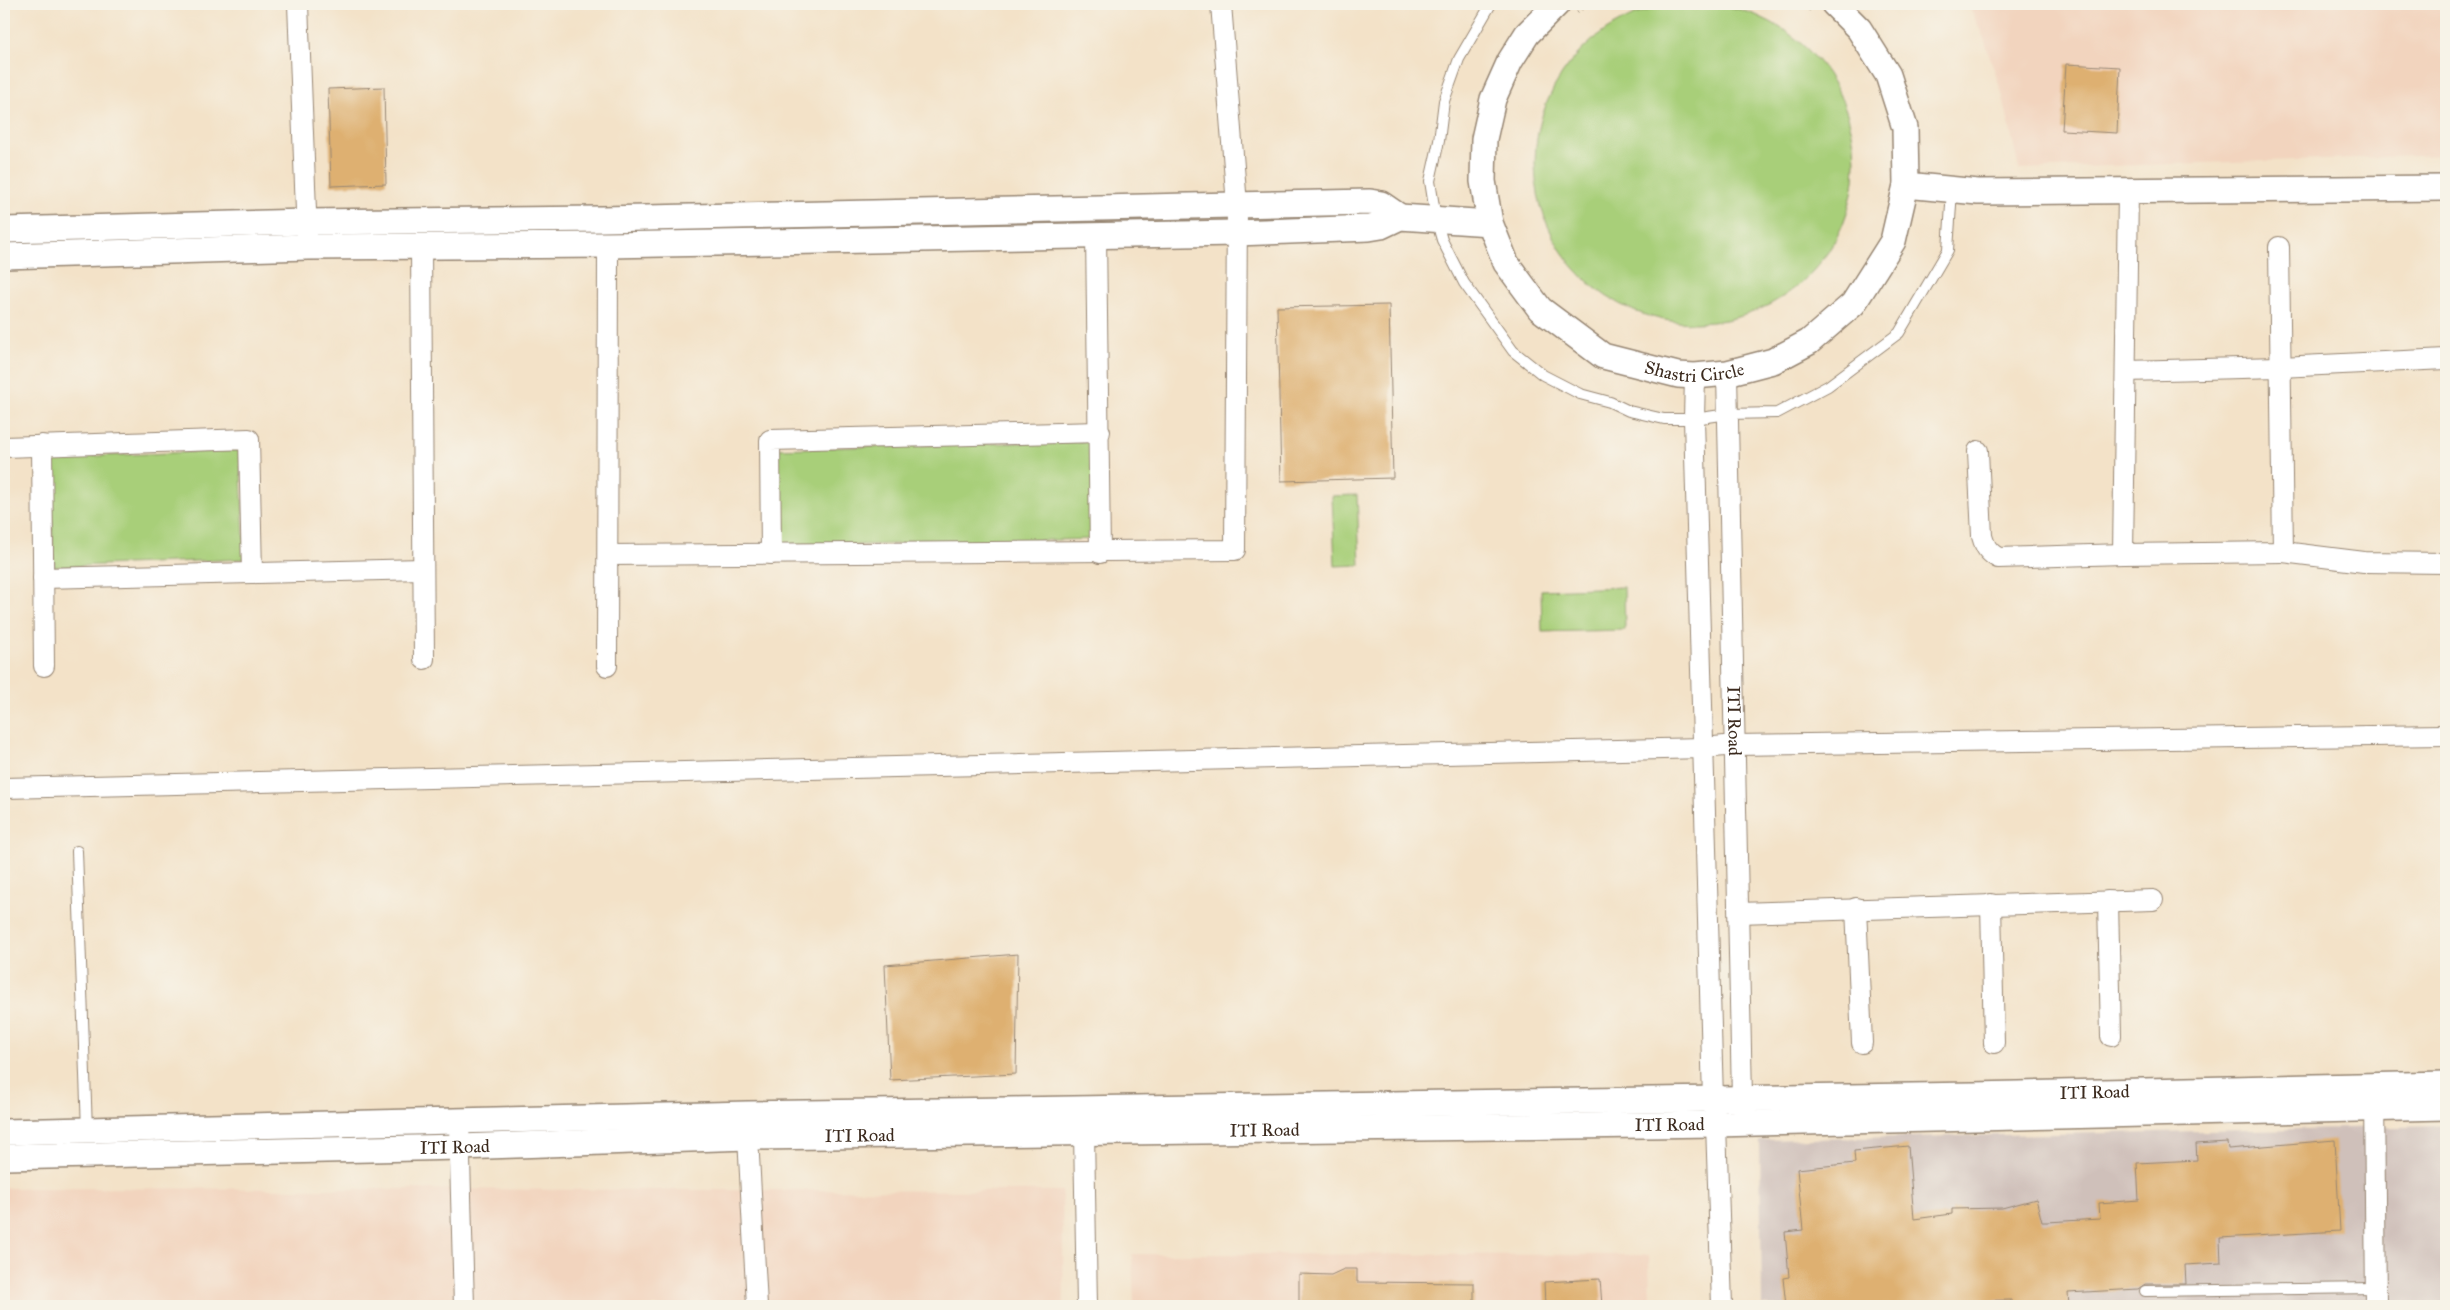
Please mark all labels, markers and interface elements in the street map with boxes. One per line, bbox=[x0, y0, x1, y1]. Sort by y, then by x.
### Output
street label: Shastri Circle bbox=[1642, 356, 1746, 387]
street label: ITI Road bbox=[1722, 686, 1746, 756]
street label: ITI Road bbox=[2059, 1080, 2130, 1104]
street label: ITI Road bbox=[1634, 1113, 1705, 1136]
street label: ITI Road bbox=[1229, 1119, 1300, 1142]
street label: ITI Road bbox=[825, 1124, 895, 1147]
street label: ITI Road bbox=[420, 1135, 490, 1159]

